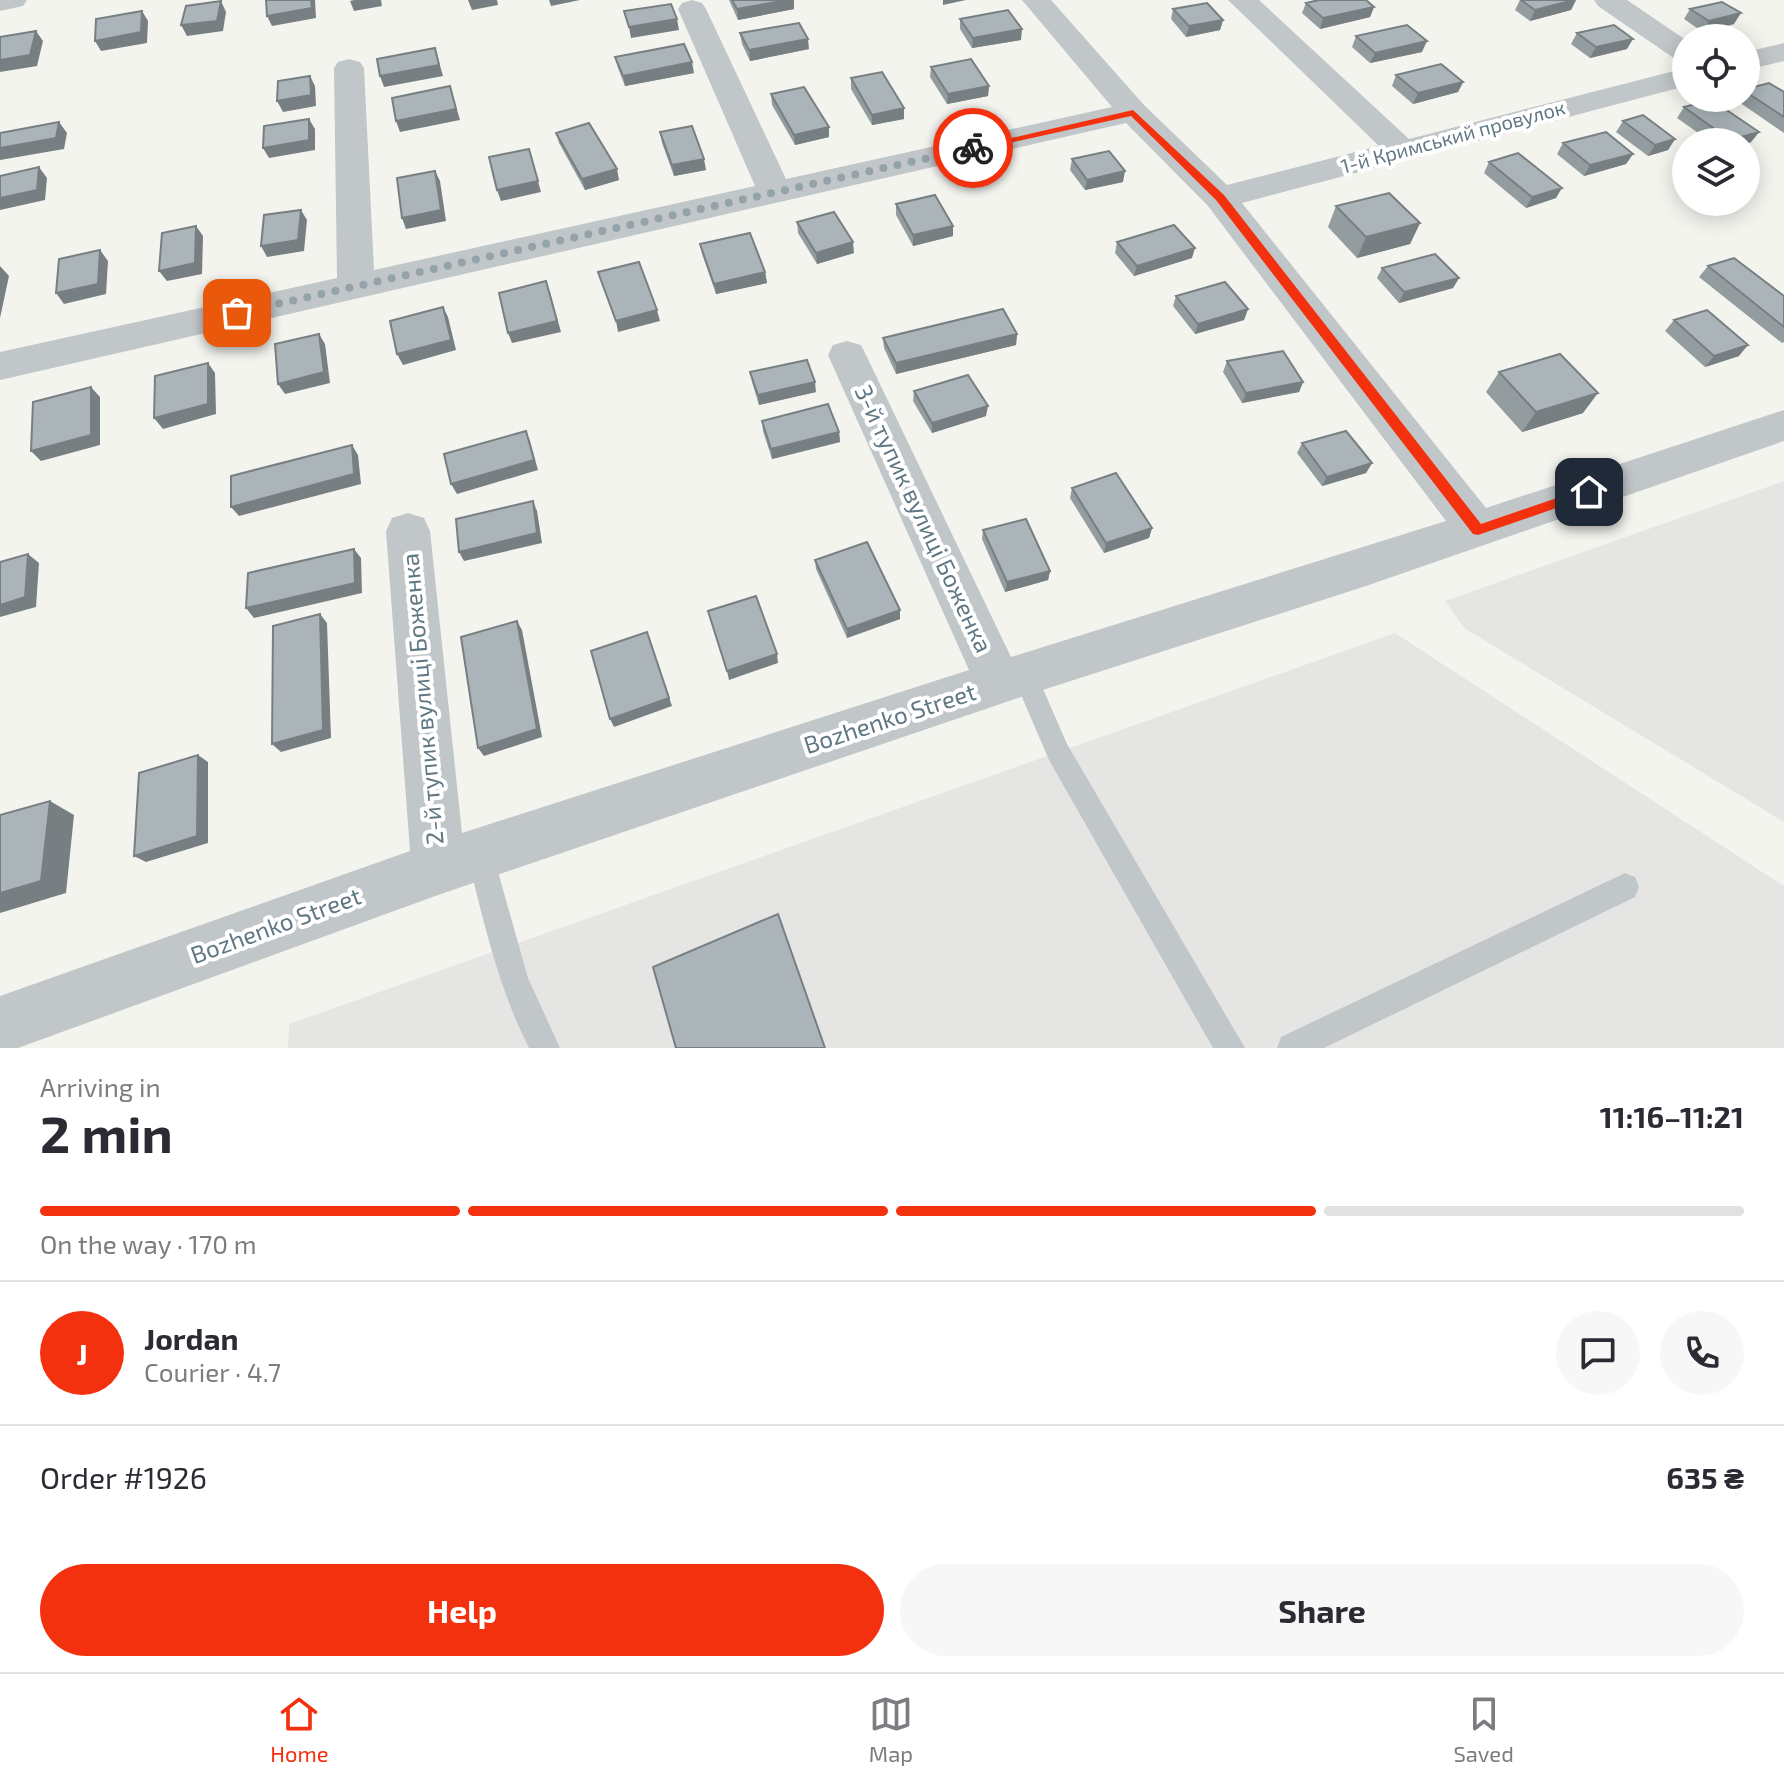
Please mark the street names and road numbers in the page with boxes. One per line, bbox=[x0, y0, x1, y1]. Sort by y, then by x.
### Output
street label: 1-й Кримський провулок bbox=[1338, 94, 1568, 179]
street label: 3-й тупик вулиці Боженка bbox=[849, 380, 999, 657]
street label: 2-й тупик вулиці Боженка bbox=[394, 552, 450, 846]
street label: Bozhenko Street bbox=[800, 676, 979, 759]
street label: Bozhenko Street bbox=[186, 880, 365, 969]

